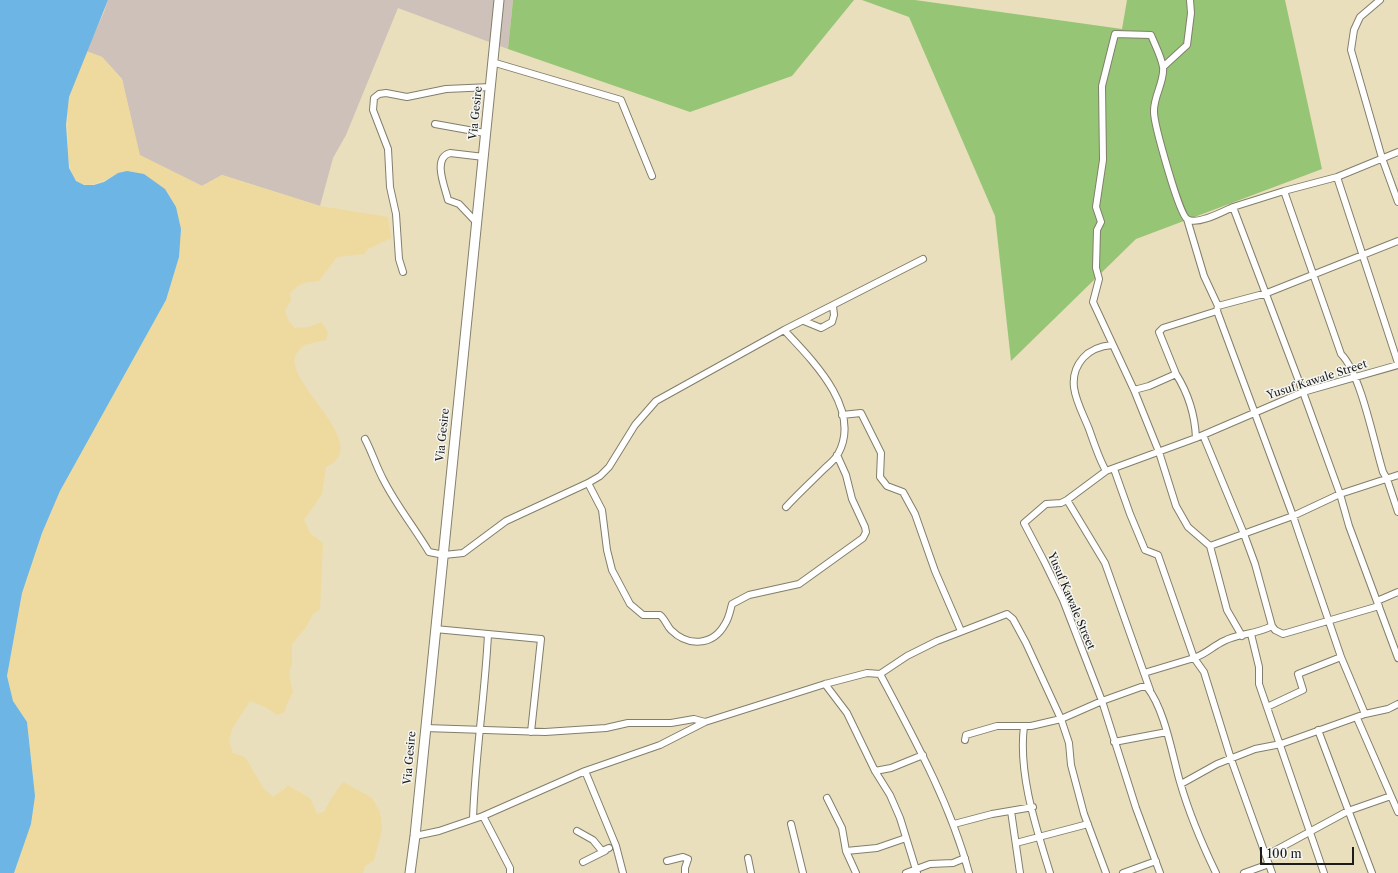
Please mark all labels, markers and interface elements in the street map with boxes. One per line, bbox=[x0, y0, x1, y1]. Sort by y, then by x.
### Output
street label: Via Gesire bbox=[467, 86, 485, 140]
street label: Yusuf Kawale Street bbox=[1265, 358, 1369, 402]
street label: Via Gesire bbox=[434, 408, 452, 462]
street label: Yusuf Kawale Street bbox=[1045, 550, 1097, 652]
street label: Via Gesire bbox=[401, 731, 419, 785]
scale bar bbox=[1262, 839, 1356, 865]
text: 100 m bbox=[1267, 846, 1302, 861]

